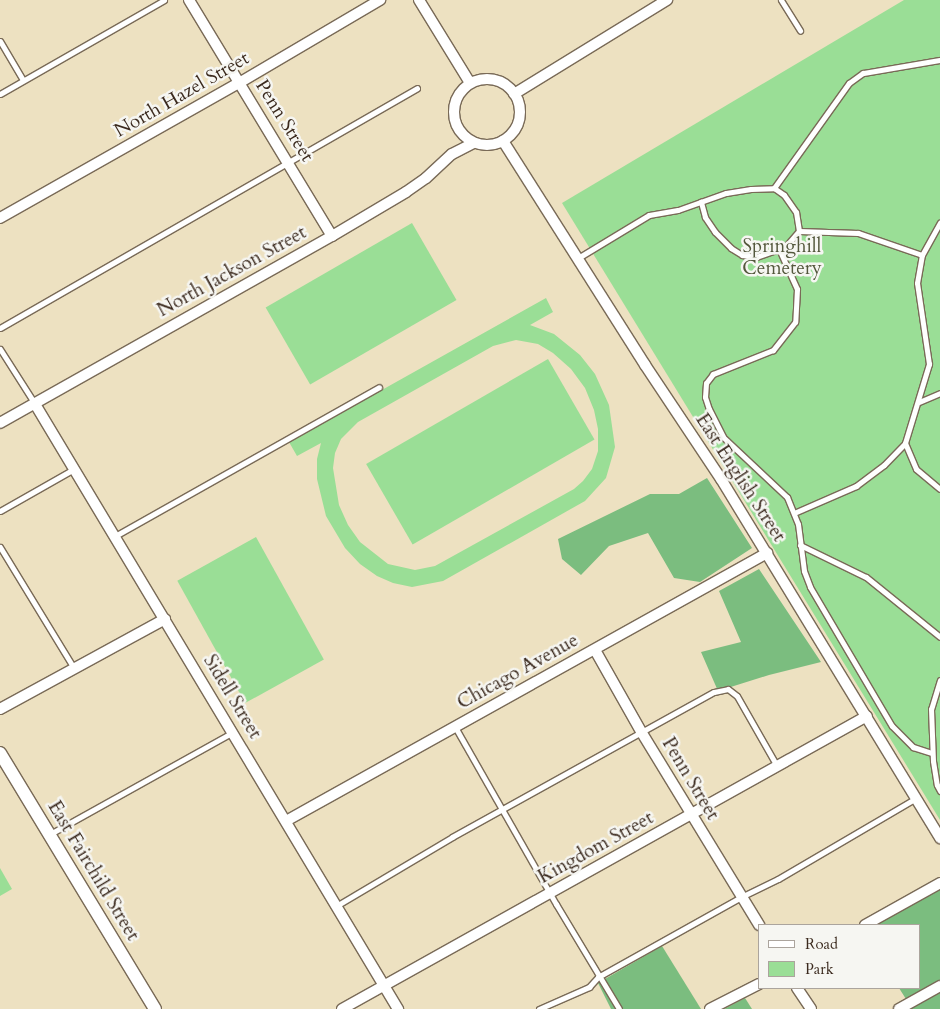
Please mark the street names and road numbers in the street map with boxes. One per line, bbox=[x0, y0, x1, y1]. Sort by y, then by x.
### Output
street label: North Hazel Street bbox=[111, 47, 253, 143]
street label: Penn Street bbox=[250, 76, 318, 166]
street label: North Jackson Street bbox=[154, 222, 310, 322]
street label: East English Street bbox=[690, 410, 790, 546]
street label: Chicago Avenue bbox=[454, 629, 582, 715]
street label: Sidell Street bbox=[198, 651, 266, 743]
street label: Penn Street bbox=[656, 734, 724, 824]
street label: East Fairchild Street bbox=[42, 797, 144, 945]
street label: Kingdom Street bbox=[534, 807, 658, 889]

